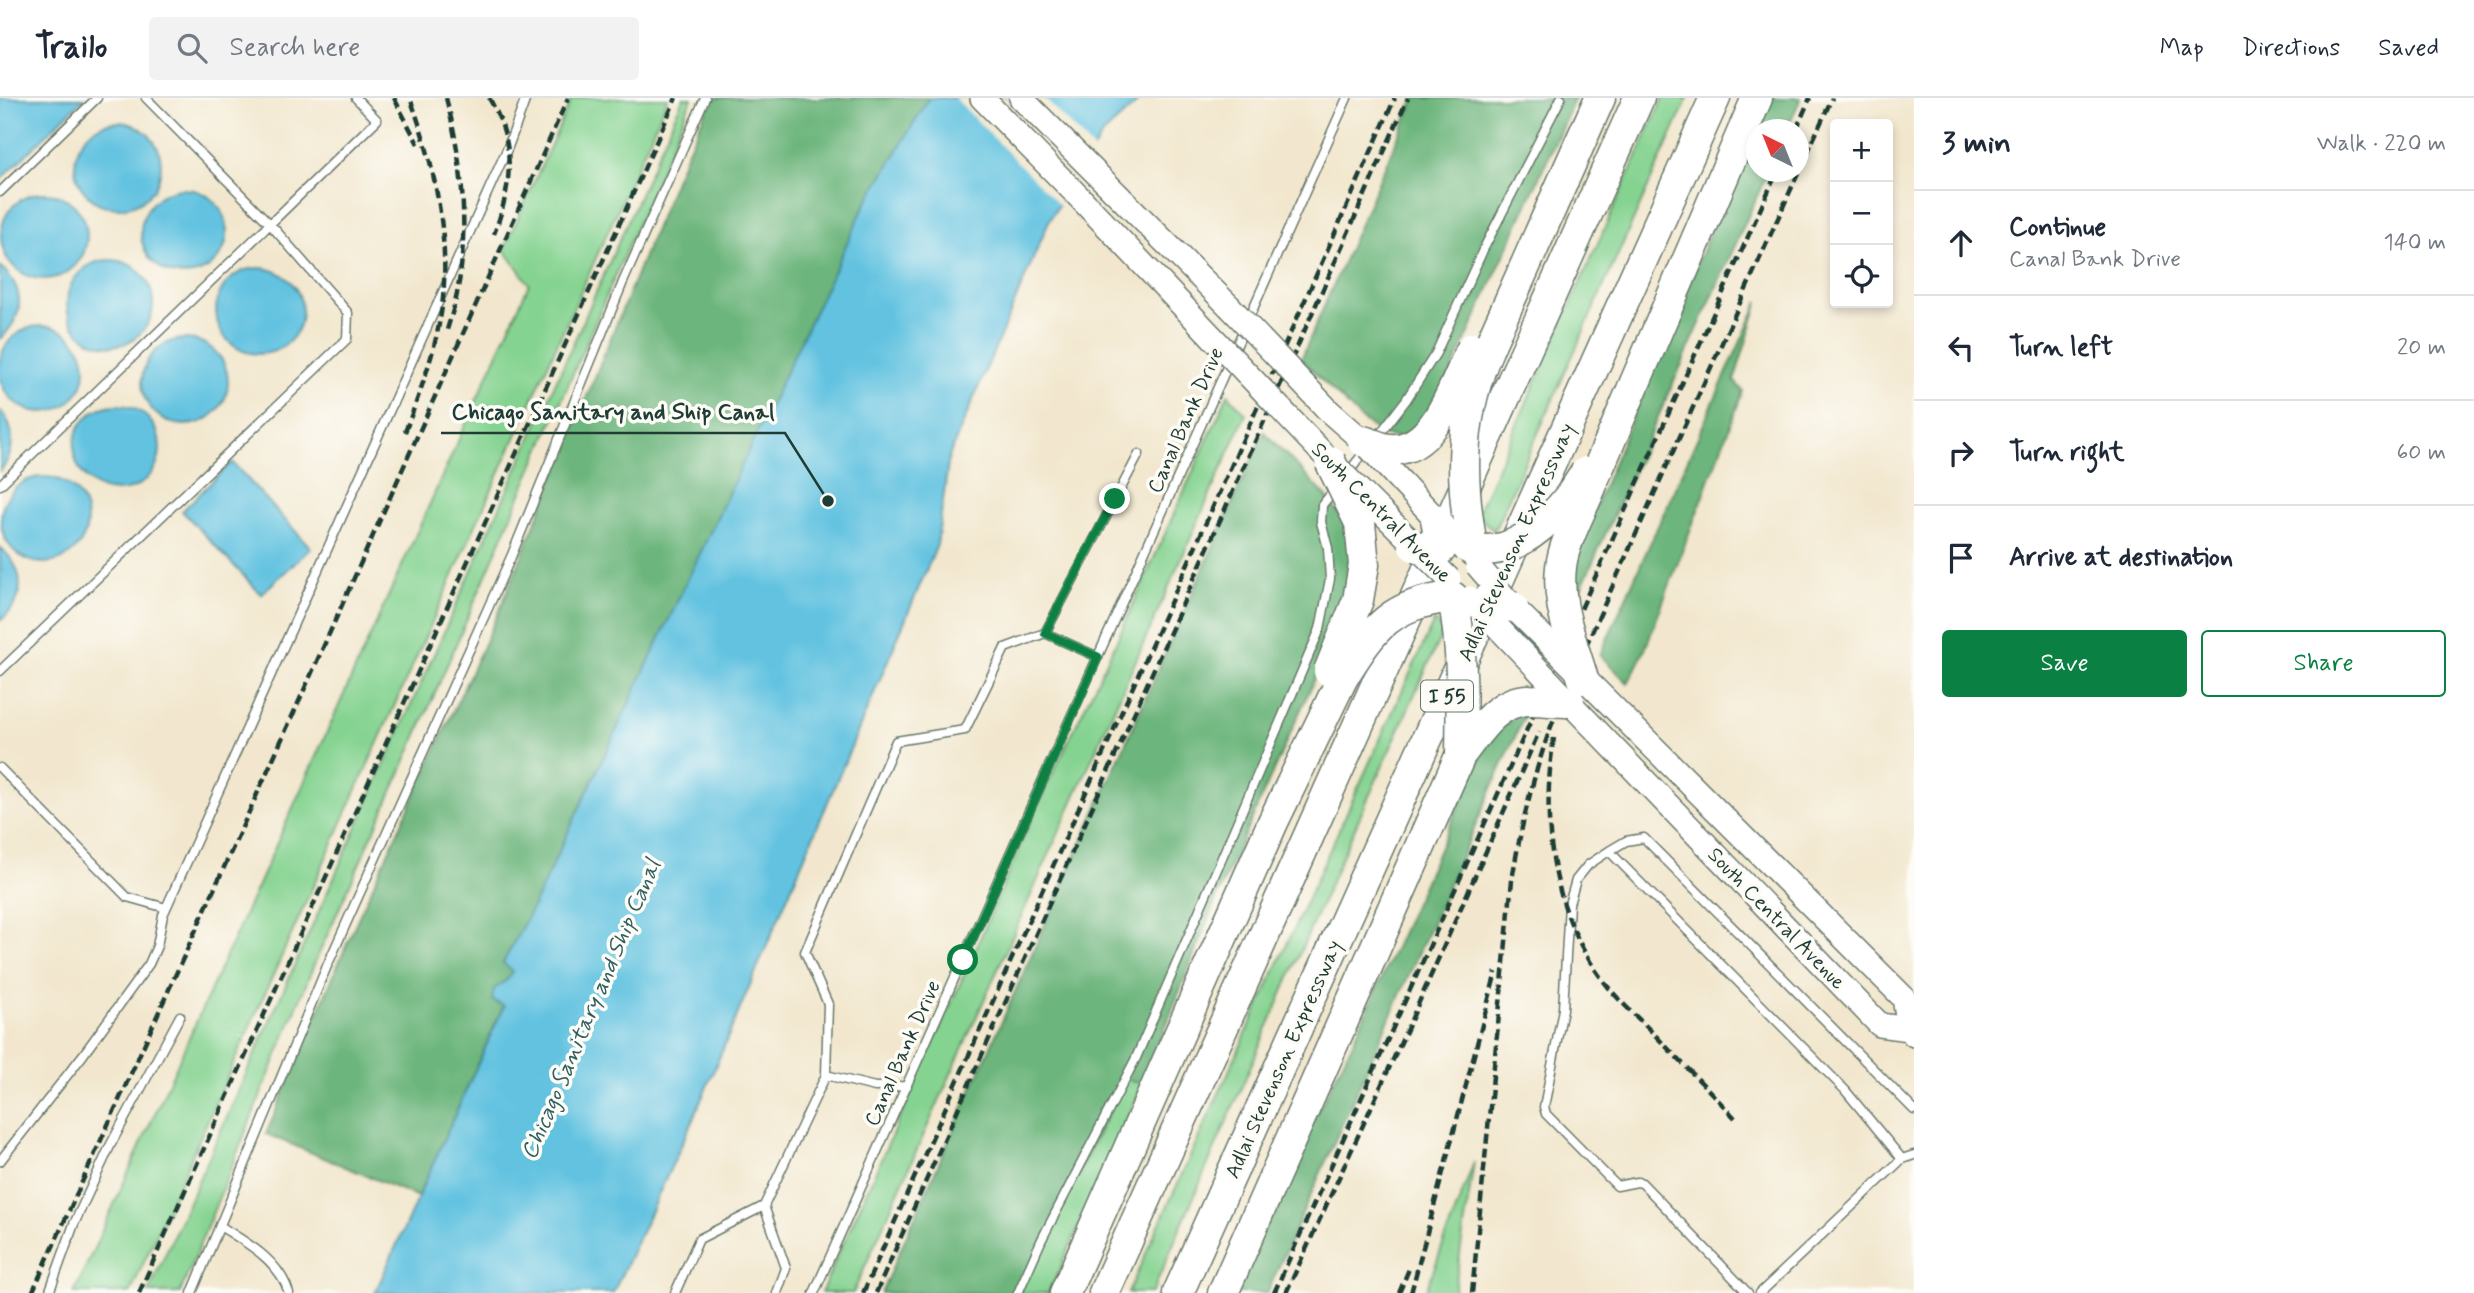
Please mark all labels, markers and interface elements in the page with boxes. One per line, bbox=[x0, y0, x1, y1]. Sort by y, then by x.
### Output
search box bbox=[149, 17, 639, 80]
text: Trailo bbox=[35, 26, 107, 70]
icon: search bbox=[173, 29, 211, 67]
text: Search here bbox=[229, 31, 360, 65]
text: Map bbox=[2160, 33, 2204, 64]
text: Directions bbox=[2242, 33, 2340, 64]
text: Saved bbox=[2378, 33, 2439, 64]
north arrow bbox=[1746, 119, 1809, 182]
map controls bbox=[1830, 119, 1893, 308]
button: + bbox=[1830, 119, 1893, 182]
text: 3 min bbox=[1942, 124, 2011, 163]
text: Walk · 220 m bbox=[2317, 129, 2446, 159]
button: − bbox=[1830, 182, 1893, 245]
text: Continue bbox=[2009, 211, 2106, 245]
icon: ahead bbox=[1942, 224, 1980, 262]
text: 140 m bbox=[2383, 228, 2446, 258]
button: locate bbox=[1830, 245, 1893, 308]
text: Canal Bank Drive bbox=[2009, 245, 2181, 275]
icon: left bbox=[1942, 329, 1980, 367]
text: Turn left bbox=[2009, 331, 2113, 365]
text: 20 m bbox=[2397, 333, 2446, 363]
street label: Canal Bank Drive bbox=[1141, 343, 1231, 498]
callout: Chicago Sanitary and Ship Canal bbox=[441, 389, 785, 433]
text: Chicago Sanitary and Ship Canal bbox=[452, 398, 775, 428]
street label: Adlai Stevenson Expressway bbox=[1452, 419, 1582, 666]
icon: right bbox=[1942, 434, 1980, 472]
street label: South Central Avenue bbox=[1305, 436, 1458, 589]
text: Turn right bbox=[2009, 436, 2125, 470]
text: 60 m bbox=[2397, 438, 2446, 468]
route end bbox=[1099, 483, 1130, 514]
icon: arrive bbox=[1942, 539, 1980, 577]
text: Arrive at destination bbox=[2009, 541, 2233, 575]
button: Save bbox=[1942, 630, 2187, 697]
button: Share bbox=[2201, 630, 2446, 697]
road number: I 55 bbox=[1421, 680, 1473, 712]
street label: South Central Avenue bbox=[1701, 841, 1852, 996]
water label: Chicago Sanitary and Ship Canal bbox=[515, 853, 670, 1164]
street label: Adlai Stevenson Expressway bbox=[1219, 936, 1349, 1183]
route start bbox=[947, 944, 978, 975]
street label: Canal Bank Drive bbox=[858, 976, 948, 1131]

